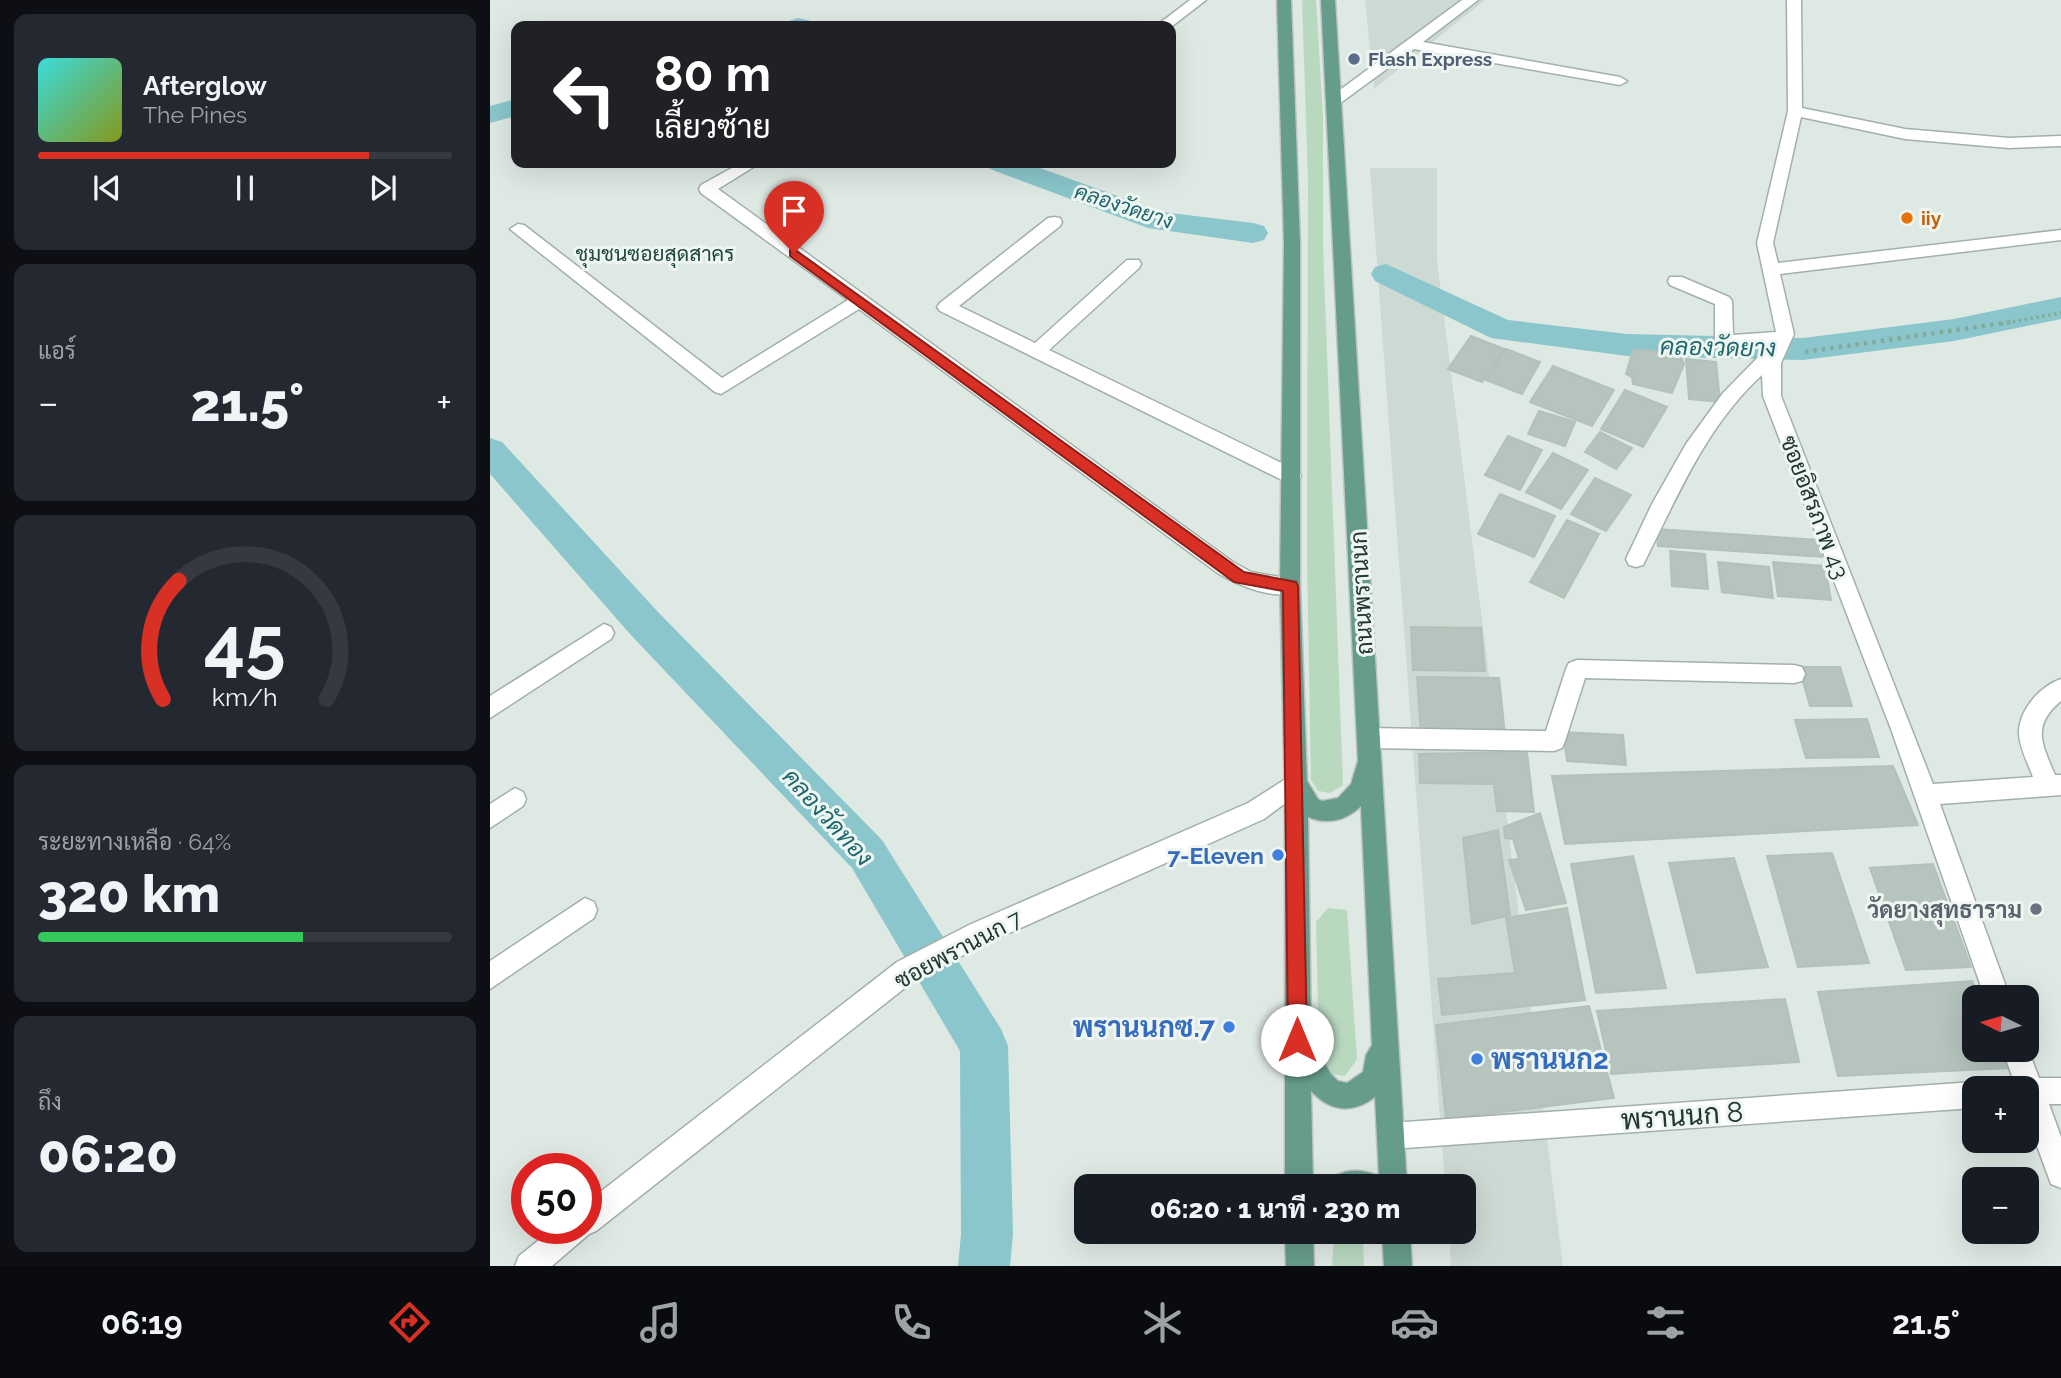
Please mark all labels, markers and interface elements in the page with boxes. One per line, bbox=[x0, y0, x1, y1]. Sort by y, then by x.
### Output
text: 80 m bbox=[654, 45, 771, 102]
place label: Flash Express bbox=[1368, 48, 1492, 70]
icon: left bbox=[539, 49, 630, 140]
marker: Flash Express bbox=[1346, 51, 1362, 67]
text: Afterglow bbox=[143, 71, 267, 101]
text: The Pines bbox=[143, 101, 247, 128]
text: เลี้ยวซ้าย bbox=[654, 108, 771, 145]
icon: previous bbox=[88, 169, 126, 207]
icon: pause bbox=[226, 169, 264, 207]
icon: next bbox=[364, 169, 402, 207]
water label: คลองวัดยาง bbox=[1072, 178, 1176, 234]
pin bbox=[764, 181, 824, 253]
icon: arrive bbox=[775, 192, 813, 230]
place label: iiy bbox=[1921, 207, 1942, 229]
marker: iiy bbox=[1899, 210, 1915, 226]
district label: ชุมชนซอยสุดสาคร bbox=[576, 241, 734, 268]
water label: คลองวัดยาง bbox=[1660, 331, 1776, 363]
text: แอร์ bbox=[38, 337, 76, 364]
text: 21.5° bbox=[190, 372, 304, 433]
text: − bbox=[38, 380, 58, 425]
text: + bbox=[436, 380, 452, 425]
street label: ซอยอิสรภาพ 43 bbox=[1775, 431, 1855, 583]
street label: ถนนพรานนก bbox=[1344, 530, 1378, 656]
text: 45 bbox=[204, 601, 286, 686]
text: km/h bbox=[212, 682, 278, 712]
water label: คลองวัดทอง bbox=[777, 762, 879, 872]
text: ระยะทางเหลือ · 64% bbox=[38, 828, 231, 855]
place label: 7-Eleven bbox=[1168, 842, 1264, 869]
marker: 7-Eleven bbox=[1270, 847, 1286, 863]
text: 320 km bbox=[38, 863, 220, 924]
place label: วัดยางสุทธาราม bbox=[1867, 895, 2022, 927]
marker: วัดยางสุทธาราม bbox=[2028, 901, 2044, 917]
street label: ซอยพรานนก 7 bbox=[890, 904, 1027, 994]
north arrow bbox=[1962, 985, 2039, 1062]
map controls bbox=[1962, 985, 2039, 1244]
position arrow bbox=[1260, 1003, 1334, 1077]
place label: พรานนกซ.7 bbox=[1073, 1011, 1215, 1044]
marker: พรานนกซ.7 bbox=[1221, 1019, 1237, 1035]
place label: พรานนก2 bbox=[1491, 1043, 1609, 1076]
marker: พรานนก2 bbox=[1469, 1051, 1485, 1067]
button: + bbox=[1962, 1076, 2039, 1153]
text: ถึง bbox=[38, 1088, 62, 1115]
street label: พรานนก 8 bbox=[1620, 1095, 1744, 1137]
text: 06:20 bbox=[38, 1123, 178, 1184]
speed limit sign: 50 bbox=[511, 1153, 602, 1244]
button: − bbox=[1962, 1167, 2039, 1244]
text: 06:20 · 1 นาที · 230 m bbox=[1150, 1194, 1400, 1224]
icon: directions bbox=[385, 1298, 434, 1347]
icon: music bbox=[636, 1298, 685, 1347]
icon: phone bbox=[887, 1298, 936, 1347]
icon: climate bbox=[1138, 1298, 1187, 1347]
icon: car bbox=[1390, 1298, 1439, 1347]
icon: filters bbox=[1641, 1298, 1690, 1347]
text: 06:19 bbox=[101, 1304, 183, 1341]
text: 21.5° bbox=[1892, 1304, 1960, 1341]

